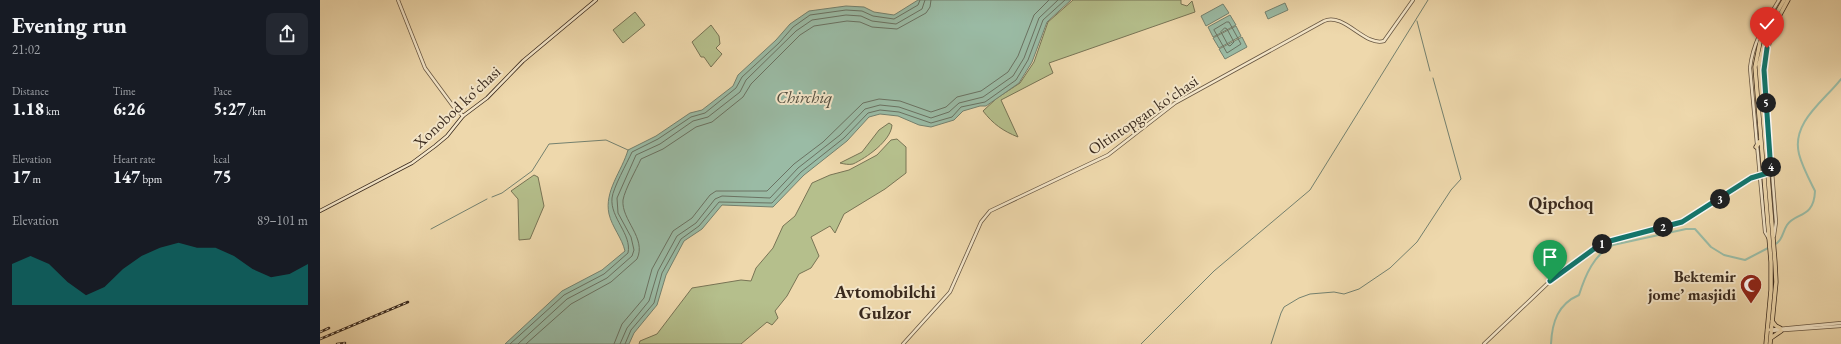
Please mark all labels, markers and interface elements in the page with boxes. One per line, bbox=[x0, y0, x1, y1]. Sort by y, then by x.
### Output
pin bbox=[1750, 7.0, 1784, 48]
text: Evening run bbox=[12, 11, 127, 40]
button: share bbox=[266, 13, 308, 55]
icon: check bbox=[1756, 13, 1778, 35]
text: 21:02 bbox=[12, 41, 40, 58]
street label: Xonobod koʻchasi bbox=[408, 61, 505, 154]
street label: Oltintopgan ko'chasi bbox=[1084, 70, 1202, 160]
text: Distance bbox=[12, 84, 49, 98]
text: Time bbox=[113, 84, 136, 98]
text: Pace bbox=[213, 84, 232, 98]
water label: Chirchiq bbox=[776, 86, 832, 109]
pin: 5 bbox=[1756, 93, 1776, 113]
text: 5 bbox=[1763, 96, 1769, 110]
text: 1.18 bbox=[12, 98, 44, 120]
text: 6:26 bbox=[113, 98, 145, 120]
text: 5:27 bbox=[213, 98, 246, 120]
text: km bbox=[44, 104, 60, 118]
text: /km bbox=[246, 104, 266, 118]
text: Elevation bbox=[12, 152, 52, 166]
text: Heart rate bbox=[113, 152, 155, 166]
text: kcal bbox=[213, 152, 230, 166]
pin: 4 bbox=[1761, 157, 1781, 177]
text: 4 bbox=[1768, 160, 1774, 174]
text: 17 bbox=[12, 166, 30, 188]
text: 147 bbox=[113, 166, 140, 188]
text: 75 bbox=[213, 166, 232, 188]
text: m bbox=[30, 172, 41, 186]
text: bpm bbox=[140, 172, 162, 186]
pin: 3 bbox=[1710, 189, 1730, 209]
district label: Qipchoq bbox=[1529, 191, 1594, 214]
text: 3 bbox=[1717, 192, 1723, 206]
text: Elevation bbox=[12, 212, 59, 229]
text: 89–101 m bbox=[257, 212, 308, 229]
pin: 2 bbox=[1653, 217, 1673, 237]
text: 2 bbox=[1660, 220, 1666, 234]
pin: 1 bbox=[1592, 234, 1612, 254]
text: 1 bbox=[1599, 237, 1605, 251]
pin bbox=[1533, 240, 1567, 281]
icon: arrive bbox=[1539, 246, 1561, 268]
place label: Bektemir jome’ masjidi bbox=[1647, 266, 1736, 305]
mosque icon: Bektemir jome’ masjidi bbox=[1738, 272, 1764, 305]
district label: Avtomobilchi Gulzor bbox=[833, 280, 937, 324]

